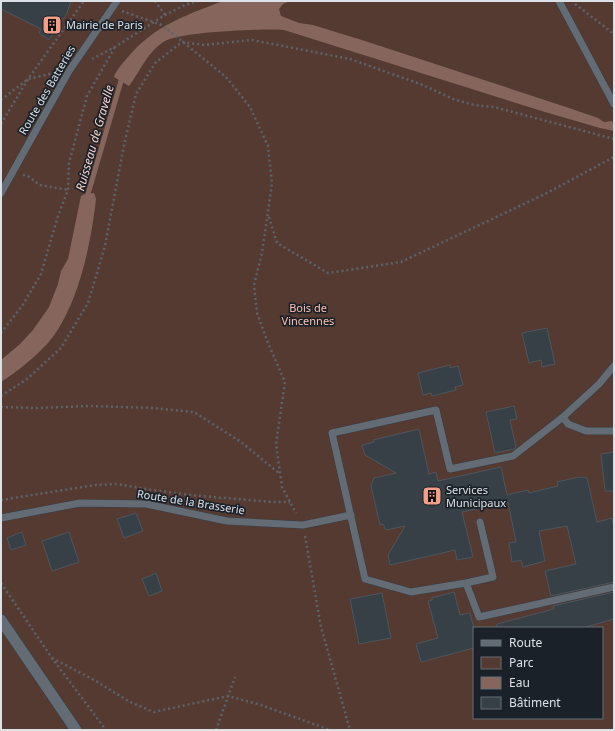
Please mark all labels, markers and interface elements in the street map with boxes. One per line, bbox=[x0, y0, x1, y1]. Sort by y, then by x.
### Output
building icon: Mairie de Paris bbox=[41, 14, 63, 36]
place label: Mairie de Paris bbox=[66, 17, 143, 32]
street label: Route des Batteries bbox=[15, 42, 78, 137]
water label: Ruisseau de Gravelle bbox=[71, 83, 118, 193]
park label: Bois de Vincennes bbox=[282, 300, 334, 328]
place label: Services Municipaux bbox=[446, 482, 506, 510]
building icon: Services Municipaux bbox=[421, 485, 443, 507]
street label: Route de la Brasserie bbox=[136, 486, 246, 517]
legend bbox=[473, 627, 603, 719]
text: Route bbox=[509, 634, 542, 651]
text: Parc bbox=[509, 654, 534, 671]
text: Eau bbox=[509, 674, 530, 691]
text: Bâtiment bbox=[509, 694, 561, 711]

